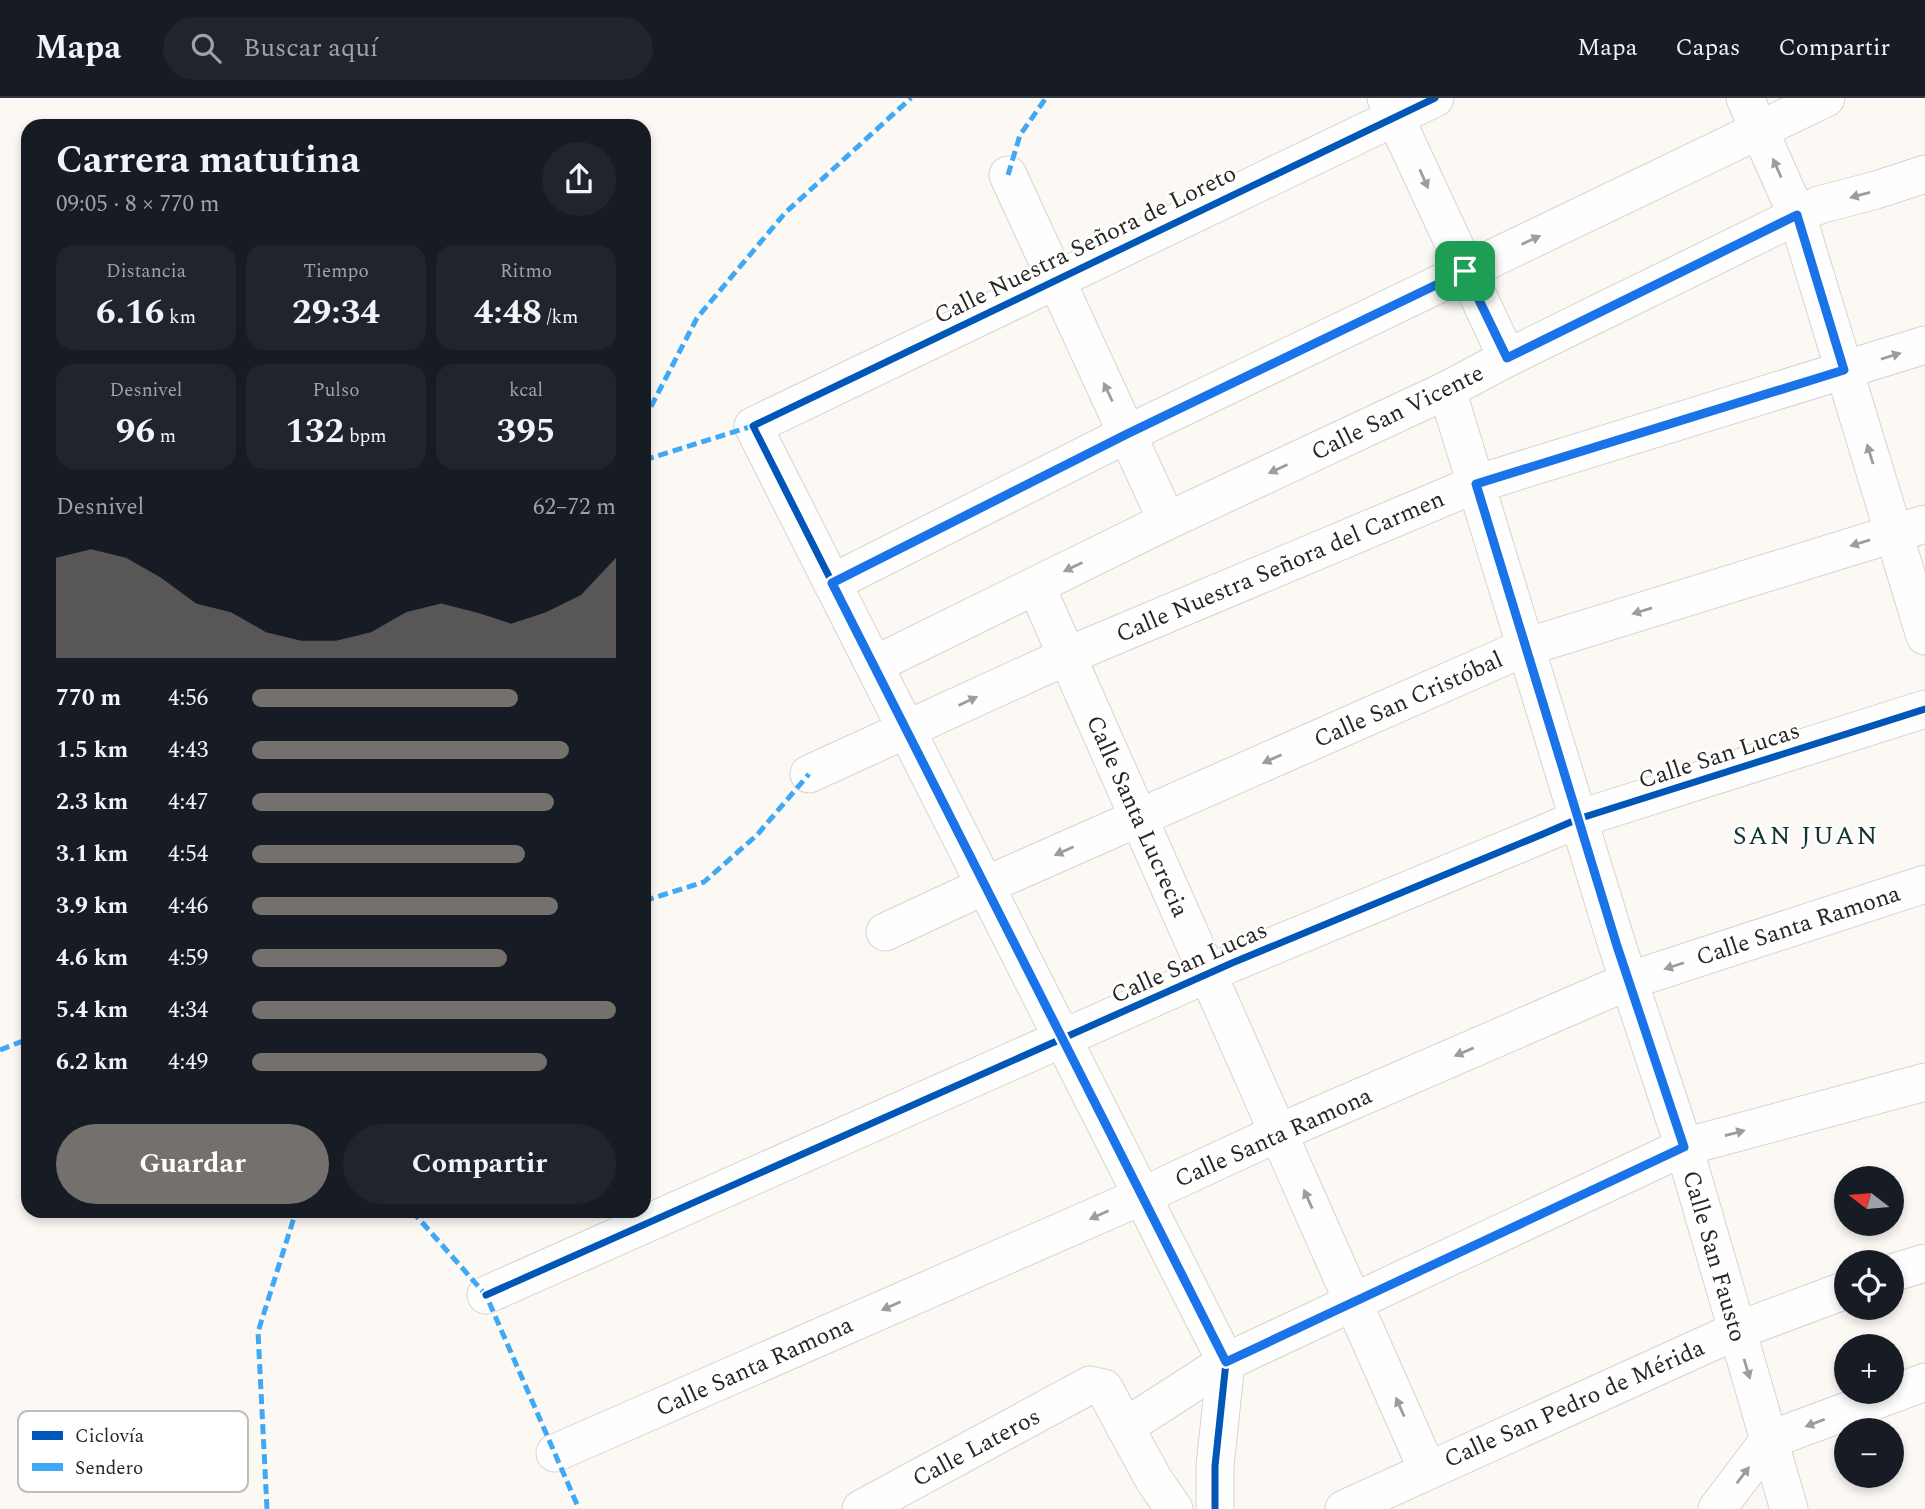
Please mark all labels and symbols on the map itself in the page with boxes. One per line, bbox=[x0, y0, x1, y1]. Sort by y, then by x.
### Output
street label: Calle Nuestra Señora de Loreto bbox=[928, 156, 1243, 334]
one-way arrow bbox=[1771, 157, 1782, 178]
one-way arrow bbox=[1418, 169, 1430, 189]
one-way arrow bbox=[1849, 190, 1870, 200]
one-way arrow bbox=[1521, 234, 1541, 245]
pin bbox=[1435, 241, 1495, 301]
one-way arrow bbox=[1881, 350, 1902, 360]
street label: Calle San Vicente bbox=[1305, 355, 1490, 470]
one-way arrow bbox=[1102, 382, 1113, 403]
one-way arrow bbox=[1864, 443, 1874, 464]
one-way arrow bbox=[1268, 464, 1289, 475]
street label: Calle Nuestra Señora del Carmen bbox=[1111, 481, 1450, 653]
one-way arrow bbox=[1849, 538, 1870, 549]
one-way arrow bbox=[1063, 562, 1083, 573]
one-way arrow bbox=[1632, 606, 1653, 617]
street label: Calle San Cristóbal bbox=[1308, 642, 1509, 758]
one-way arrow bbox=[958, 695, 978, 707]
street label: Calle Santa Lucrecia bbox=[1076, 710, 1198, 924]
street label: Calle San Lucas bbox=[1634, 713, 1805, 799]
one-way arrow bbox=[1262, 754, 1283, 765]
district label: SAN JUAN bbox=[1733, 816, 1879, 856]
one-way arrow bbox=[1054, 845, 1074, 857]
street label: Calle Santa Ramona bbox=[1691, 876, 1905, 976]
street label: Calle San Lucas bbox=[1105, 912, 1273, 1014]
one-way arrow bbox=[1663, 961, 1684, 972]
one-way arrow bbox=[1453, 1047, 1474, 1058]
street label: Calle Santa Ramona bbox=[1169, 1078, 1378, 1198]
one-way arrow bbox=[1725, 1128, 1746, 1138]
street label: Calle San Fausto bbox=[1672, 1166, 1756, 1346]
north arrow bbox=[1834, 1166, 1904, 1236]
one-way arrow bbox=[1302, 1188, 1313, 1209]
one-way arrow bbox=[1088, 1209, 1109, 1220]
one-way arrow bbox=[880, 1301, 901, 1312]
street label: Calle Santa Ramona bbox=[650, 1307, 859, 1427]
street label: Calle San Pedro de Mérida bbox=[1438, 1330, 1711, 1478]
one-way arrow bbox=[1742, 1358, 1753, 1379]
one-way arrow bbox=[1394, 1397, 1406, 1417]
street label: Calle Lateros bbox=[906, 1399, 1047, 1497]
legend bbox=[18, 1411, 248, 1492]
one-way arrow bbox=[1805, 1418, 1826, 1429]
text: Ciclovía bbox=[75, 1422, 145, 1451]
text: Sendero bbox=[75, 1454, 143, 1483]
one-way arrow bbox=[1736, 1466, 1751, 1484]

